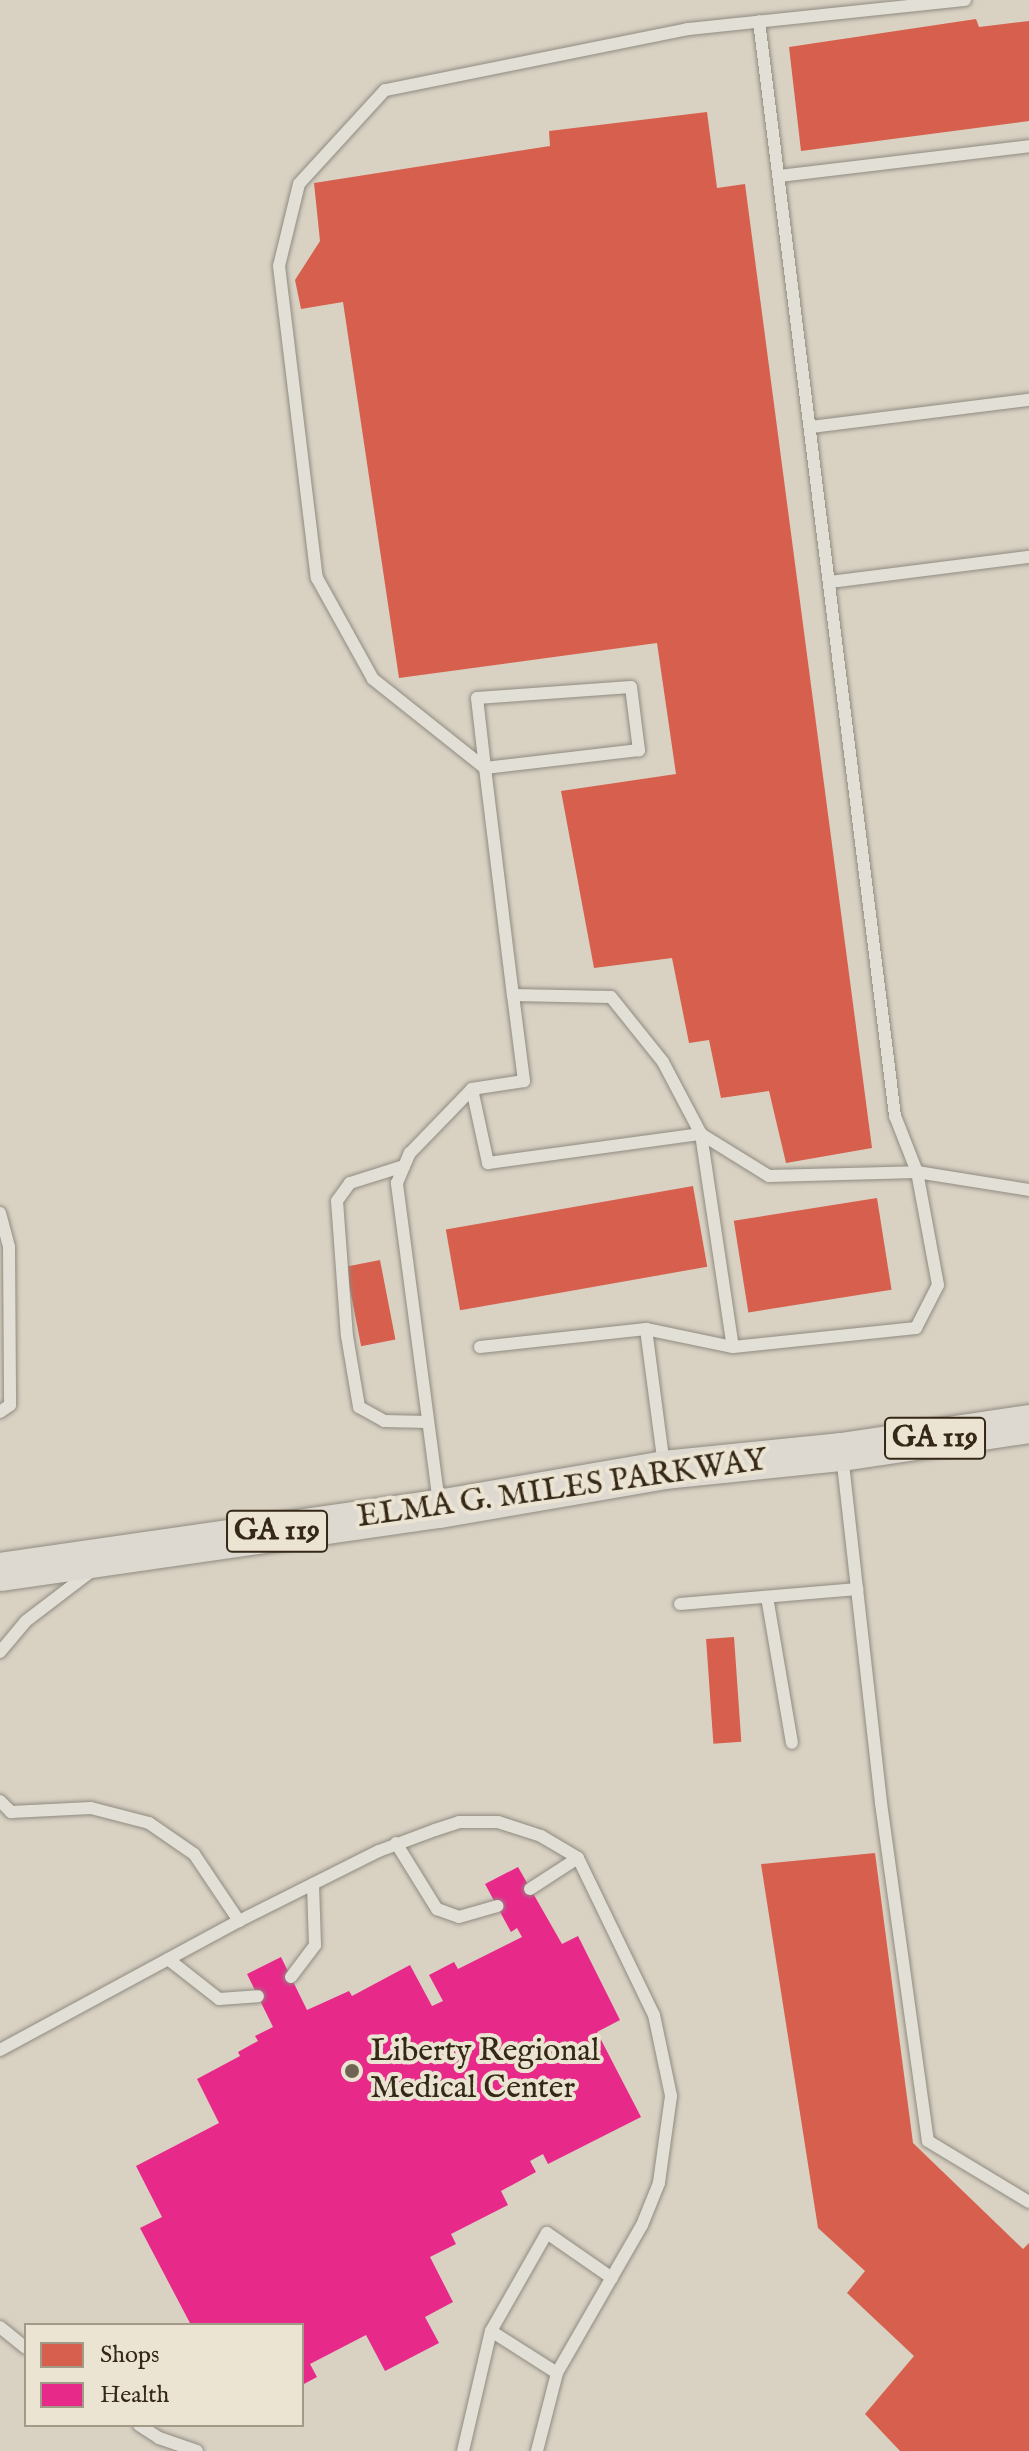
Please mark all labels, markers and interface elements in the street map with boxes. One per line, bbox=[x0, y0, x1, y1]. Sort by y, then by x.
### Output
road number: GA 119 bbox=[883, 1412, 987, 1464]
street label: ELMA G. MILES PARKWAY bbox=[355, 1442, 769, 1538]
road number: GA 119 bbox=[225, 1505, 329, 1557]
place label: Liberty Regional Medical Center bbox=[370, 2034, 600, 2109]
marker: Liberty Regional Medical Center bbox=[341, 2060, 363, 2082]
legend bbox=[24, 2323, 304, 2427]
text: Shops bbox=[100, 2340, 159, 2371]
text: Health bbox=[100, 2380, 169, 2411]

